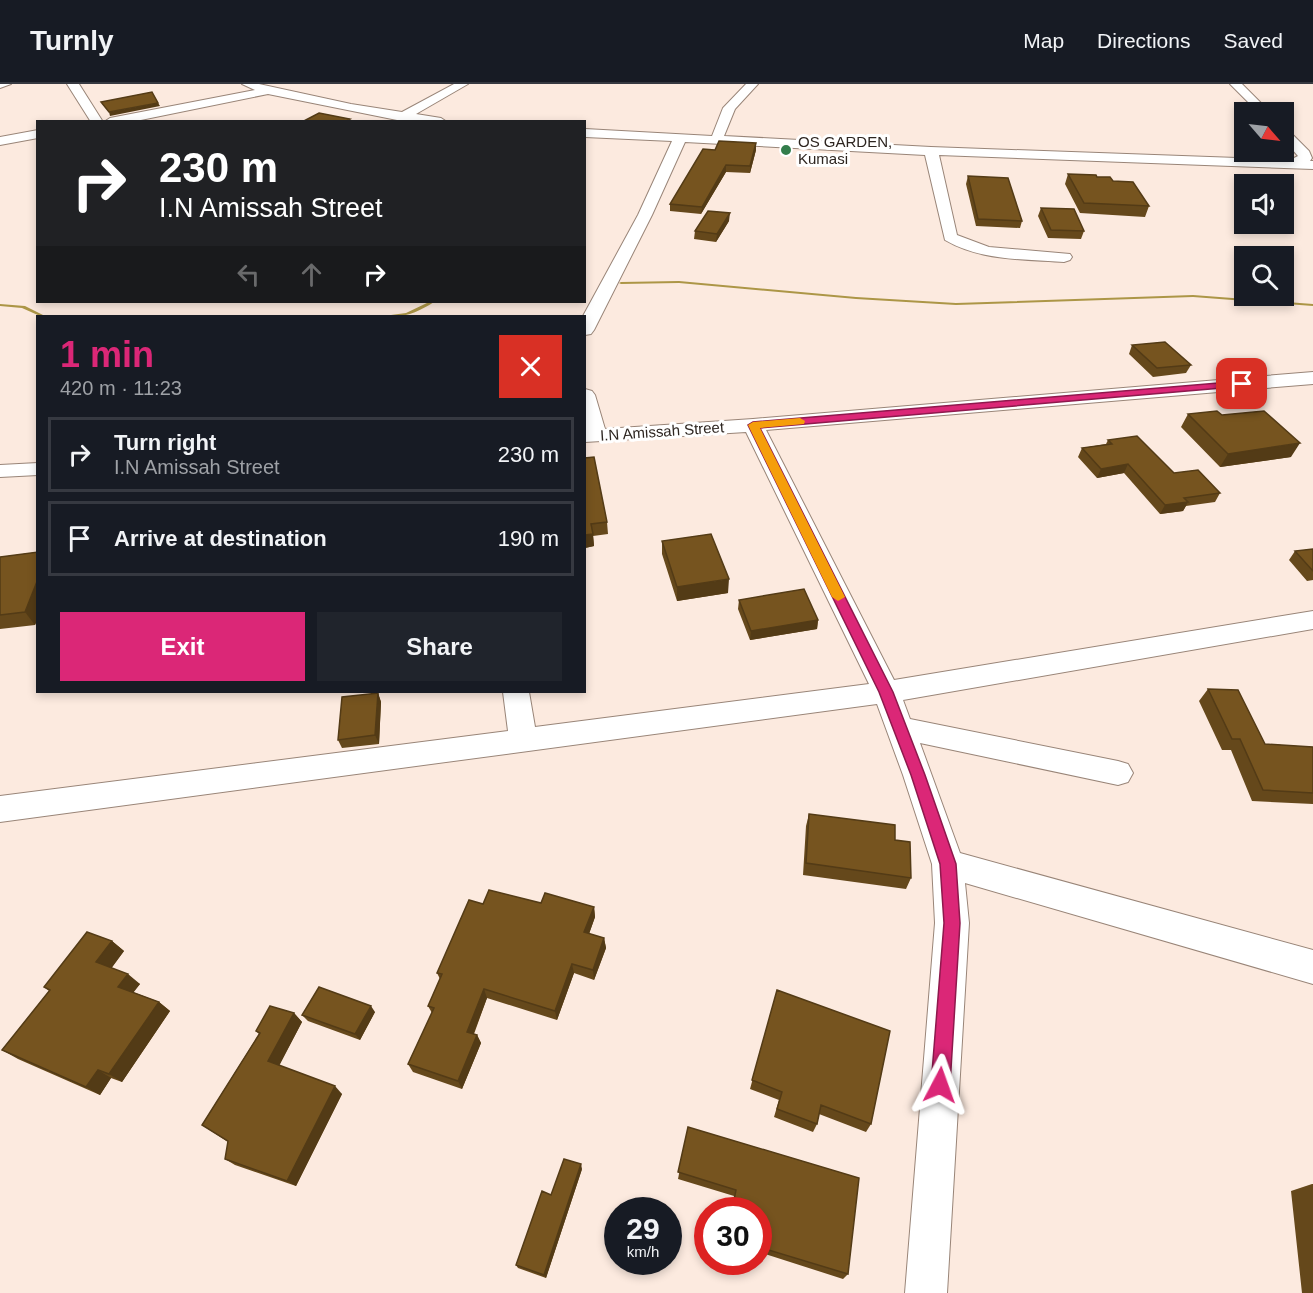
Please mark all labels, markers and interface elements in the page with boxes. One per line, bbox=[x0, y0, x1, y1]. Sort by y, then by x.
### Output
text: Turnly bbox=[30, 25, 113, 56]
text: Map bbox=[1023, 29, 1064, 52]
text: Directions bbox=[1097, 29, 1190, 52]
text: Saved bbox=[1223, 29, 1283, 52]
north arrow bbox=[1234, 102, 1294, 162]
map controls bbox=[1234, 102, 1294, 306]
place label: OS GARDEN, Kumasi bbox=[798, 133, 892, 167]
marker: OS GARDEN, Kumasi bbox=[779, 143, 793, 157]
icon: right bbox=[60, 144, 138, 222]
text: 230 m bbox=[159, 144, 278, 191]
button: sound bbox=[1234, 174, 1294, 234]
text: I.N Amissah Street bbox=[159, 193, 383, 223]
button: search bbox=[1234, 246, 1294, 306]
icon: left bbox=[232, 258, 265, 291]
icon: ahead bbox=[295, 258, 328, 291]
icon: right bbox=[358, 258, 391, 291]
text: 1 min bbox=[60, 334, 154, 375]
button: close bbox=[499, 335, 562, 398]
pin bbox=[1216, 358, 1267, 409]
icon: arrive bbox=[1225, 367, 1258, 400]
text: 420 m · 11:23 bbox=[60, 377, 182, 399]
street label: I.N Amissah Street bbox=[599, 418, 725, 444]
text: Turn right bbox=[114, 430, 216, 455]
icon: right bbox=[63, 438, 96, 471]
text: 230 m bbox=[498, 442, 559, 467]
text: I.N Amissah Street bbox=[114, 456, 280, 478]
icon: arrive bbox=[63, 522, 96, 555]
text: Arrive at destination bbox=[114, 526, 327, 551]
text: 190 m bbox=[498, 526, 559, 551]
button: Exit bbox=[60, 612, 305, 681]
button: Share bbox=[317, 612, 562, 681]
position arrow bbox=[908, 1053, 972, 1117]
speed limit sign: 30 bbox=[694, 1197, 772, 1275]
text: 29 bbox=[626, 1212, 660, 1245]
text: km/h bbox=[627, 1243, 659, 1260]

